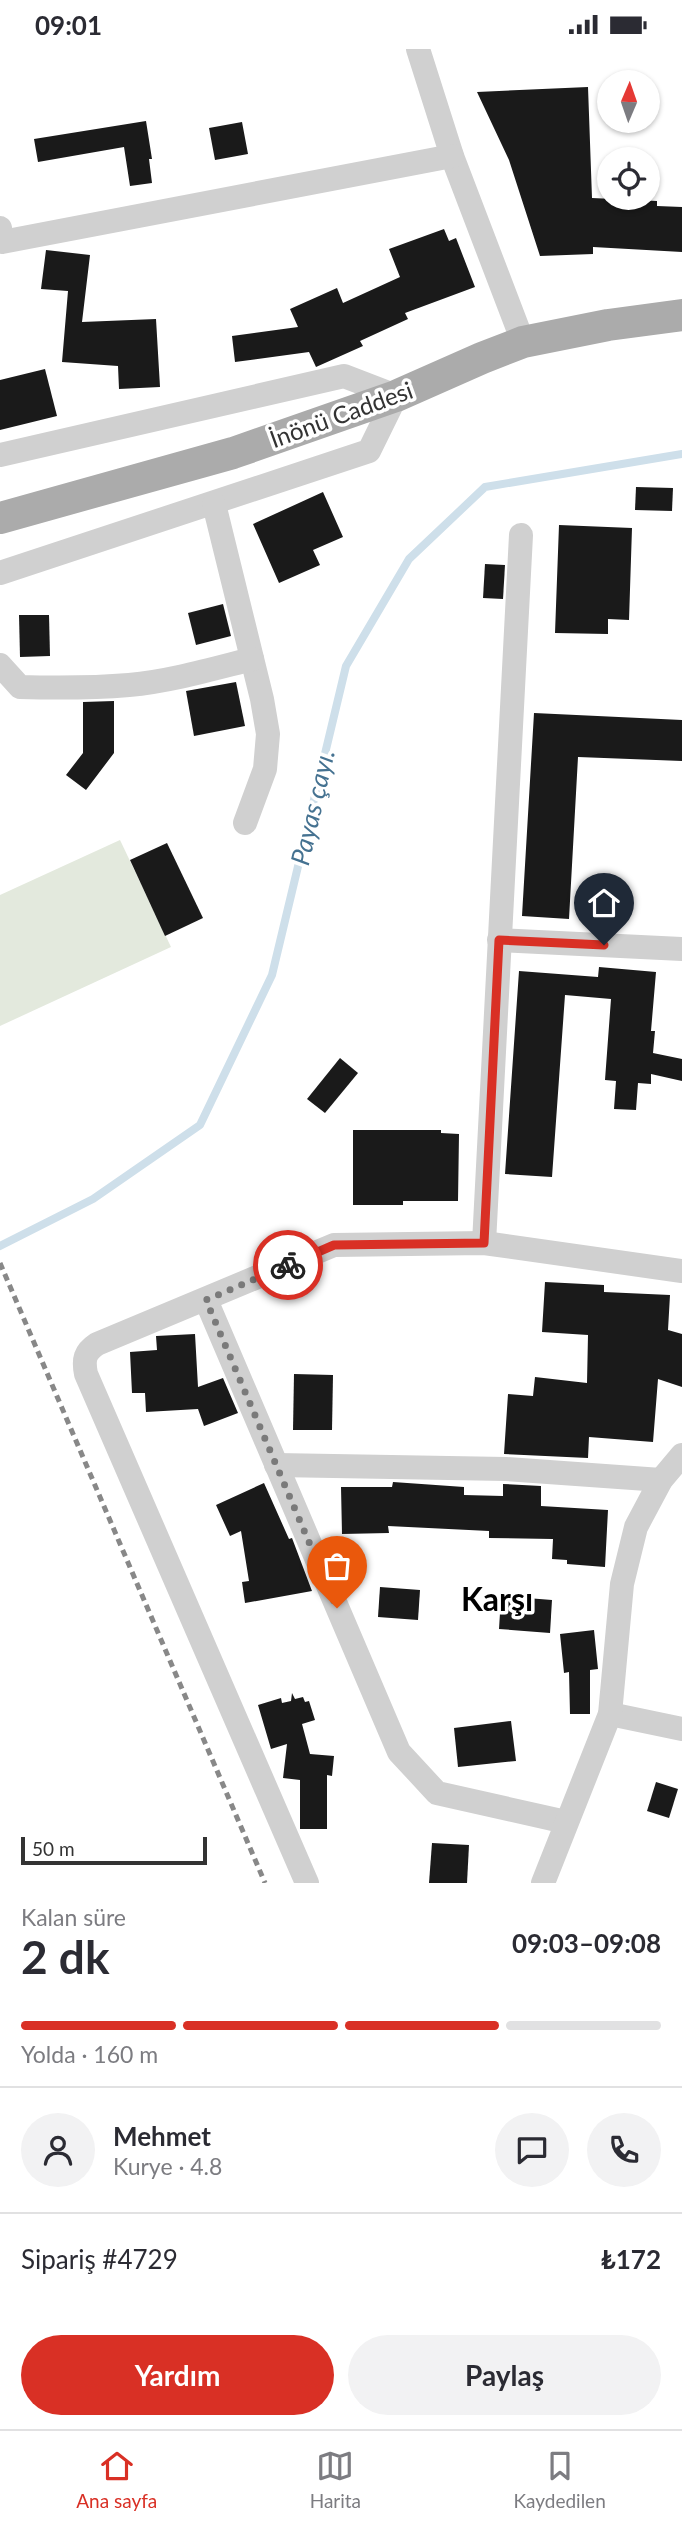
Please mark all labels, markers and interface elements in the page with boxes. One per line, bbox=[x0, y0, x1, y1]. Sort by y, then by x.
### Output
text: 09:01 bbox=[35, 9, 102, 41]
north arrow bbox=[597, 70, 660, 133]
map controls bbox=[597, 70, 660, 210]
button: locate bbox=[597, 147, 660, 210]
street label: İnönü Caddesi bbox=[266, 375, 416, 453]
water label: Payas çayı. bbox=[283, 746, 341, 868]
pin bbox=[574, 873, 634, 945]
icon: home bbox=[585, 884, 623, 922]
courier bbox=[253, 1230, 323, 1300]
icon: bike bbox=[269, 1246, 307, 1284]
pin bbox=[307, 1536, 367, 1608]
icon: bag bbox=[318, 1547, 356, 1585]
district label: Karşı bbox=[461, 1579, 533, 1618]
scale bar bbox=[21, 1834, 206, 1866]
text: 50 m bbox=[32, 1837, 75, 1860]
text: Kalan süre bbox=[21, 1903, 126, 1931]
text: 09:03–09:08 bbox=[512, 1927, 661, 1959]
text: 2 dk bbox=[21, 1929, 110, 1984]
text: Yolda · 160 m bbox=[21, 2040, 158, 2068]
button: person bbox=[21, 2113, 95, 2187]
button: chat bbox=[495, 2113, 569, 2187]
button: phone bbox=[587, 2113, 661, 2187]
text: Mehmet bbox=[113, 2120, 211, 2152]
text: Kurye · 4.8 bbox=[113, 2152, 222, 2180]
text: Sipariş #4729 bbox=[21, 2243, 178, 2275]
text: ₺172 bbox=[601, 2243, 661, 2275]
button: Yardım bbox=[21, 2335, 334, 2415]
button: Paylaş bbox=[348, 2335, 661, 2415]
tab: Ana sayfa bbox=[76, 2447, 157, 2512]
tab: Harita bbox=[310, 2447, 361, 2512]
tab: Kaydedilen bbox=[513, 2447, 606, 2512]

